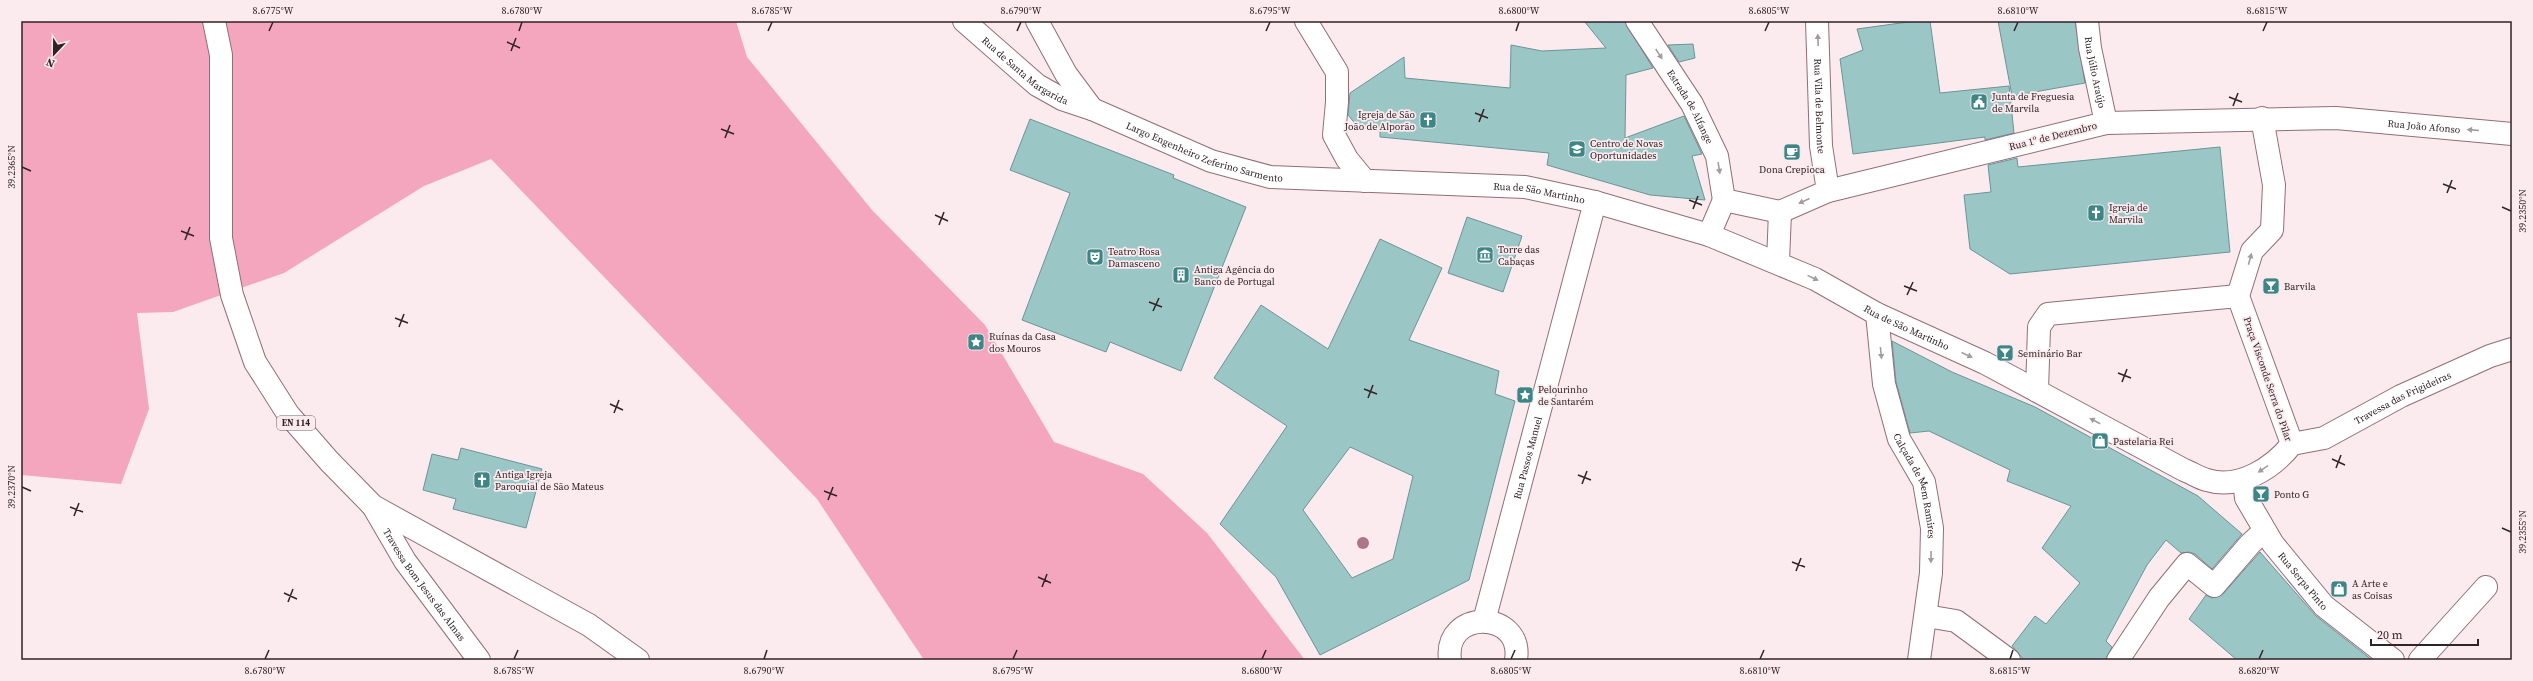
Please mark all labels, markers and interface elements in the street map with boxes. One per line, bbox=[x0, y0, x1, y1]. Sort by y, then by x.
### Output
text: 8.6775°W bbox=[253, 4, 294, 17]
text: 8.6780°W bbox=[502, 4, 543, 17]
text: 8.6785°W bbox=[752, 4, 793, 17]
text: 8.6790°W bbox=[1001, 4, 1042, 17]
text: 8.6795°W bbox=[1250, 4, 1291, 17]
text: 8.6800°W bbox=[1499, 4, 1540, 17]
text: 8.6805°W bbox=[1749, 4, 1790, 17]
text: 8.6810°W bbox=[1998, 4, 2039, 17]
text: 8.6815°W bbox=[2247, 4, 2288, 17]
street label: Rua de Santa Margarida bbox=[979, 33, 1071, 107]
north arrow bbox=[34, 34, 74, 74]
one-way arrow bbox=[1814, 34, 1821, 46]
street label: Rua Júlio Araújo bbox=[2082, 36, 2109, 110]
one-way arrow bbox=[1655, 48, 1662, 59]
text: N bbox=[44, 54, 57, 71]
street label: Rua Vila de Belmonte bbox=[1812, 58, 1829, 155]
street label: Estrada de Alfange bbox=[1664, 67, 1717, 146]
place label: Junta de Freguesia de Marvila bbox=[1991, 90, 2075, 115]
public building icon: Junta de Freguesia de Marvila bbox=[1969, 92, 1989, 112]
place label: Igreja de São João de Alporão bbox=[1344, 108, 1416, 133]
church icon: Igreja de São João de Alporão bbox=[1418, 110, 1438, 130]
street label: Rua João Afonso bbox=[2387, 116, 2461, 136]
street label: Largo Engenheiro Zeferino Sarmento bbox=[1124, 118, 1284, 184]
street label: Rua 1º de Dezembro bbox=[2008, 119, 2099, 153]
one-way arrow bbox=[2467, 127, 2479, 134]
place label: Centro de Novas Oportunidades bbox=[1590, 137, 1663, 162]
school or university icon: Centro de Novas Oportunidades bbox=[1567, 139, 1587, 159]
cafe icon: Dona Crepioca bbox=[1782, 142, 1802, 162]
text: 39.2365°N bbox=[5, 145, 18, 189]
one-way arrow bbox=[1716, 161, 1722, 174]
place label: Dona Crepioca bbox=[1759, 163, 1826, 176]
street label: Rua de São Martinho bbox=[1493, 179, 1587, 206]
text: 39.2350°N bbox=[2516, 189, 2529, 233]
one-way arrow bbox=[1798, 198, 1810, 205]
place label: Igreja de Marvila bbox=[2109, 201, 2148, 226]
church icon: Igreja de Marvila bbox=[2086, 203, 2106, 223]
place label: Torre das Cabaças bbox=[1498, 243, 1540, 268]
place label: Teatro Rosa Damasceno bbox=[1108, 245, 1161, 270]
museum icon: Torre das Cabaças bbox=[1475, 245, 1495, 265]
theatre icon: Teatro Rosa Damasceno bbox=[1085, 247, 1105, 267]
one-way arrow bbox=[2247, 253, 2253, 265]
place label: Antiga Agência do Banco de Portugal bbox=[1194, 263, 1275, 288]
building icon: Antiga Agência do Banco de Portugal bbox=[1171, 265, 1191, 285]
one-way arrow bbox=[1808, 275, 1819, 281]
bar icon: Barvila bbox=[2261, 276, 2281, 296]
place label: Barvila bbox=[2284, 280, 2317, 293]
street label: Rua de São Martinho bbox=[1862, 301, 1952, 353]
street label: Praça Visconde Serra do Pilar bbox=[2241, 315, 2296, 444]
place label: Ruínas da Casa dos Mouros bbox=[989, 330, 1057, 355]
place icon: Ruínas da Casa dos Mouros bbox=[966, 332, 986, 352]
bar icon: Seminário Bar bbox=[1995, 343, 2015, 363]
one-way arrow bbox=[1878, 347, 1884, 359]
place label: Seminário Bar bbox=[2018, 347, 2083, 360]
one-way arrow bbox=[1961, 352, 1973, 358]
street label: Travessa das Frigideiras bbox=[2352, 368, 2453, 427]
place label: Pelourinho de Santarém bbox=[1538, 383, 1594, 408]
place icon: Pelourinho de Santarém bbox=[1515, 385, 1535, 405]
street label: Rua Passos Manuel bbox=[1510, 415, 1544, 500]
road number: EN 114 bbox=[277, 416, 315, 430]
one-way arrow bbox=[2089, 418, 2101, 425]
shop icon: Pastelaria Rei bbox=[2090, 431, 2110, 451]
street label: Calçada de Mem Ramires bbox=[1891, 432, 1939, 539]
place label: Pastelaria Rei bbox=[2113, 435, 2174, 448]
text: 39.2370°N bbox=[5, 465, 18, 509]
one-way arrow bbox=[2258, 465, 2268, 473]
place label: Antiga Igreja Paroquial de São Mateus bbox=[495, 468, 604, 493]
church icon: Antiga Igreja Paroquial de São Mateus bbox=[472, 470, 492, 490]
bar icon: Ponto G bbox=[2251, 484, 2271, 504]
place label: Ponto G bbox=[2274, 488, 2309, 501]
text: 39.2355°N bbox=[2516, 510, 2529, 554]
street label: Travessa Bom Jesus das Almas bbox=[381, 526, 469, 643]
street label: Rua Serpa Pinto bbox=[2276, 549, 2331, 613]
one-way arrow bbox=[1928, 551, 1935, 563]
place label: A Arte e as Coisas bbox=[2352, 577, 2392, 602]
shop icon: A Arte e as Coisas bbox=[2329, 579, 2349, 599]
scale bar bbox=[2371, 621, 2478, 647]
text: 20 m bbox=[2377, 627, 2403, 643]
text: 8.6780°W bbox=[245, 664, 286, 677]
text: 8.6785°W bbox=[494, 664, 535, 677]
text: 8.6790°W bbox=[744, 664, 785, 677]
text: 8.6795°W bbox=[993, 664, 1034, 677]
text: 8.6800°W bbox=[1242, 664, 1283, 677]
text: 8.6805°W bbox=[1491, 664, 1532, 677]
text: 8.6810°W bbox=[1740, 664, 1781, 677]
text: 8.6815°W bbox=[1990, 664, 2031, 677]
text: 8.6820°W bbox=[2239, 664, 2280, 677]

